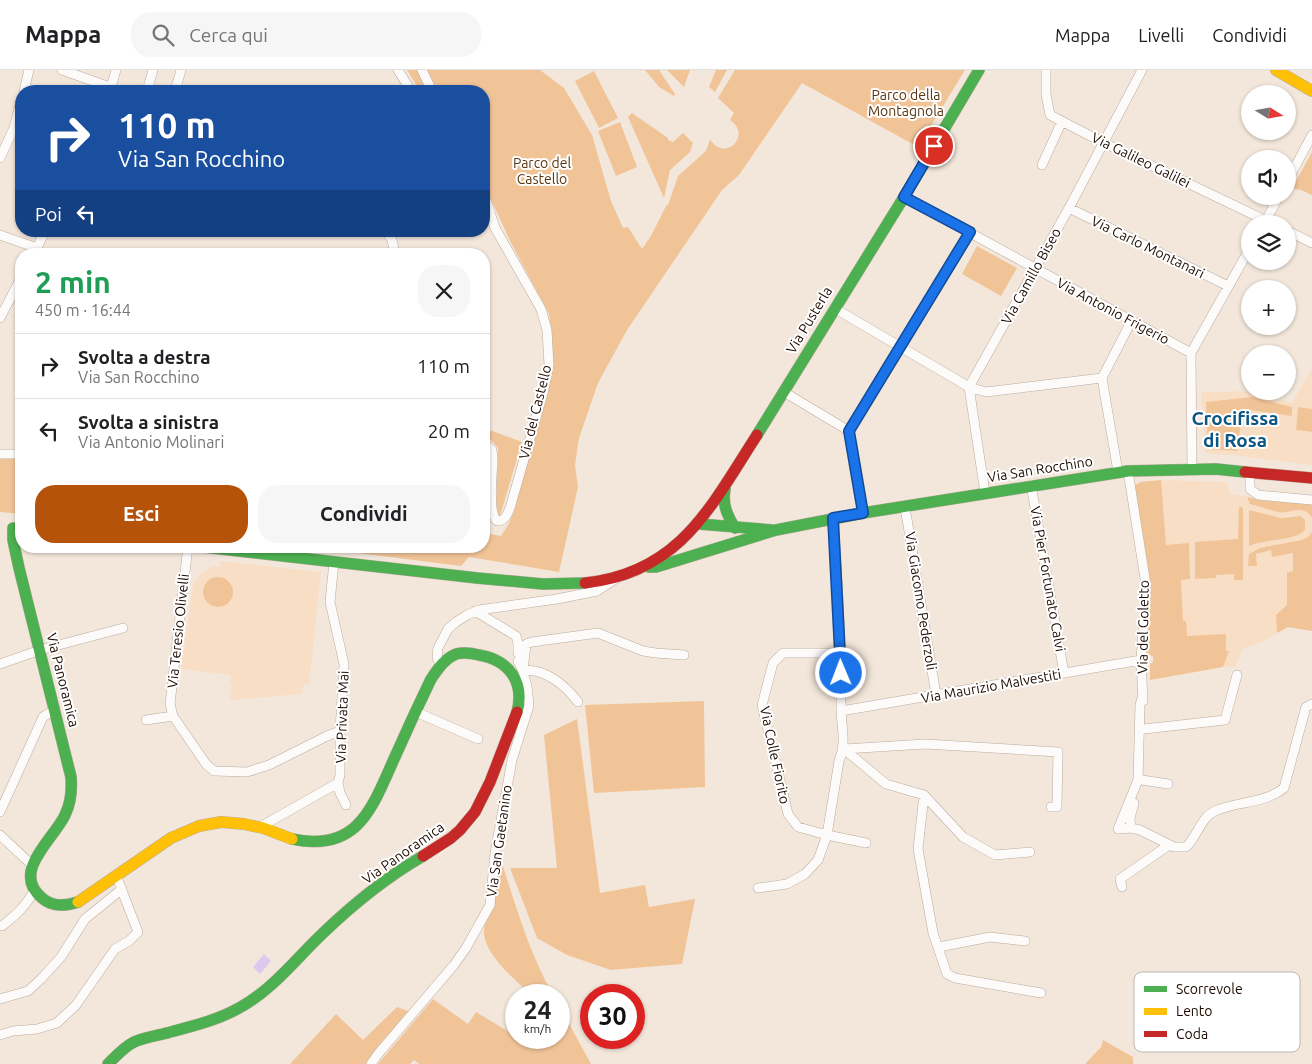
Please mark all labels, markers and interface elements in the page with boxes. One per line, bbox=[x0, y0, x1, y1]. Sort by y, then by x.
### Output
search box bbox=[131, 12, 481, 57]
text: Mappa bbox=[25, 21, 101, 48]
icon: search bbox=[149, 21, 177, 49]
text: Cerca qui bbox=[189, 24, 268, 46]
text: Mappa bbox=[1055, 25, 1110, 45]
text: Livelli bbox=[1138, 25, 1184, 45]
text: Condividi bbox=[1212, 25, 1287, 45]
north arrow bbox=[1241, 85, 1296, 140]
map controls bbox=[1241, 85, 1296, 400]
park label: Parco della Montagnola bbox=[868, 87, 944, 119]
icon: right bbox=[35, 105, 100, 170]
text: 110 m bbox=[118, 105, 216, 145]
pin bbox=[913, 125, 955, 167]
street label: Via Galileo Galilei bbox=[1089, 129, 1193, 191]
icon: arrive bbox=[920, 132, 948, 160]
text: Via San Rocchino bbox=[118, 146, 285, 171]
button: sound bbox=[1241, 150, 1296, 205]
park label: Parco del Castello bbox=[513, 155, 571, 187]
icon: left bbox=[72, 200, 100, 228]
text: Poi bbox=[35, 203, 62, 225]
street label: Via Carlo Montanari bbox=[1089, 213, 1207, 281]
button: layers bbox=[1241, 215, 1296, 270]
street label: Via Camillo Biseo bbox=[998, 225, 1064, 327]
text: 2 min bbox=[35, 265, 111, 299]
button: close bbox=[418, 265, 470, 317]
street label: Via Antonio Frigerio bbox=[1054, 275, 1172, 347]
button: + bbox=[1241, 280, 1296, 335]
street label: Via Pusterla bbox=[783, 284, 835, 356]
text: 450 m · 16:44 bbox=[35, 301, 131, 319]
button: − bbox=[1241, 345, 1296, 400]
text: Svolta a destra bbox=[78, 346, 211, 368]
icon: right bbox=[35, 352, 63, 380]
text: 110 m bbox=[417, 355, 470, 377]
street label: Via del Castello bbox=[516, 363, 554, 461]
text: Via San Rocchino bbox=[78, 368, 200, 386]
district label: Crocifissa di Rosa bbox=[1191, 407, 1279, 451]
text: Svolta a sinistra bbox=[78, 411, 219, 433]
icon: left bbox=[35, 417, 63, 445]
text: 20 m bbox=[428, 420, 470, 442]
text: Via Antonio Molinari bbox=[78, 433, 224, 451]
street label: Via San Rocchino bbox=[986, 453, 1094, 485]
button: Esci bbox=[35, 485, 248, 543]
button: Condividi bbox=[258, 485, 470, 543]
street label: Via Pier Fortunato Calvi bbox=[1027, 505, 1069, 653]
street label: Via Giacomo Pederzoli bbox=[902, 531, 940, 671]
street label: Via Teresio Olivelli bbox=[164, 573, 192, 689]
street label: Via del Goletto bbox=[1134, 580, 1152, 674]
street label: Via Panoramica bbox=[44, 631, 82, 729]
position arrow bbox=[814, 646, 866, 698]
street label: Via Maurizio Malvestiti bbox=[920, 666, 1062, 706]
street label: Via Privata Mai bbox=[332, 670, 352, 764]
street label: Via Colle Fiorito bbox=[757, 705, 793, 805]
street label: Via San Gaetanino bbox=[483, 784, 515, 898]
street label: Via Panoramica bbox=[359, 819, 447, 887]
legend bbox=[1134, 972, 1300, 1052]
text: Scorrevole bbox=[1176, 981, 1243, 997]
speed limit sign: 30 bbox=[580, 984, 645, 1049]
text: 24 bbox=[523, 996, 552, 1024]
text: Lento bbox=[1176, 1003, 1213, 1019]
text: km/h bbox=[524, 1022, 551, 1035]
text: Coda bbox=[1176, 1026, 1208, 1042]

